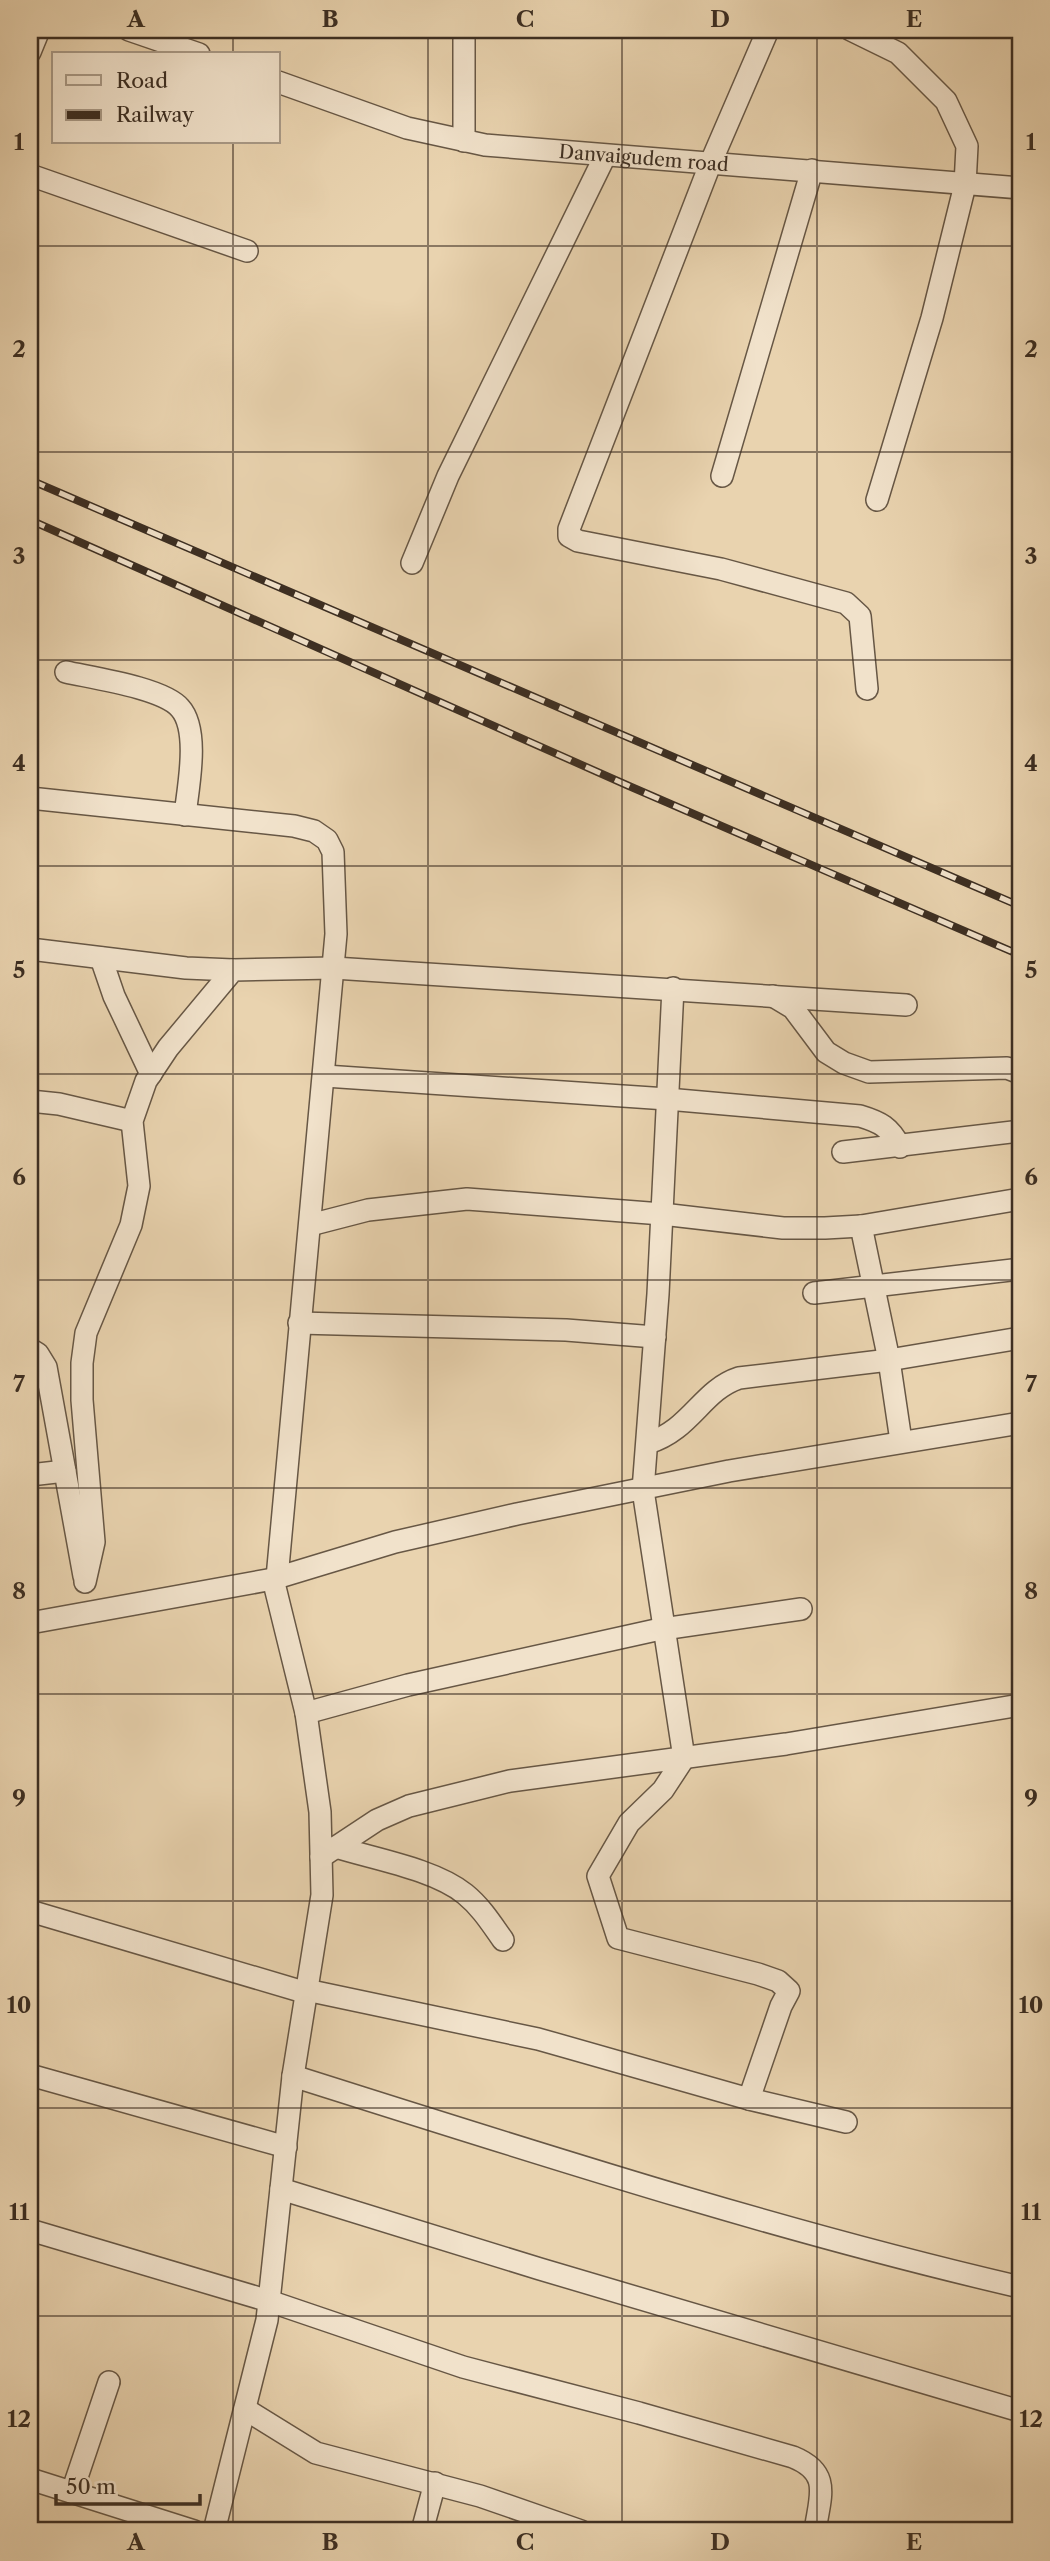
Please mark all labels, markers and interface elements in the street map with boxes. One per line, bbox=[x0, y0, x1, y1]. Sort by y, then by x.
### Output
text: A bbox=[126, 5, 146, 33]
text: B bbox=[321, 5, 339, 33]
text: C bbox=[516, 5, 534, 33]
text: D bbox=[710, 5, 730, 33]
text: E bbox=[906, 5, 922, 33]
legend bbox=[52, 52, 280, 144]
text: Road bbox=[116, 68, 168, 93]
text: Railway bbox=[116, 102, 194, 127]
text: 1 bbox=[14, 128, 25, 156]
text: 1 bbox=[1026, 128, 1037, 156]
street label: Danvaigudem road bbox=[558, 140, 730, 177]
text: 2 bbox=[12, 335, 26, 363]
text: 2 bbox=[1024, 335, 1038, 363]
text: 3 bbox=[13, 542, 26, 570]
text: 3 bbox=[1025, 542, 1038, 570]
text: 4 bbox=[12, 749, 26, 777]
text: 4 bbox=[1024, 749, 1038, 777]
text: 5 bbox=[13, 956, 25, 984]
text: 5 bbox=[1025, 956, 1037, 984]
text: 6 bbox=[12, 1163, 26, 1191]
text: 6 bbox=[1024, 1163, 1038, 1191]
text: 7 bbox=[13, 1370, 25, 1398]
text: 7 bbox=[1025, 1370, 1037, 1398]
text: 8 bbox=[12, 1577, 26, 1605]
text: 8 bbox=[1024, 1577, 1038, 1605]
text: 9 bbox=[12, 1784, 26, 1812]
text: 9 bbox=[1024, 1784, 1038, 1812]
text: 10 bbox=[7, 1991, 31, 2019]
text: 10 bbox=[1019, 1991, 1043, 2019]
text: 11 bbox=[9, 2198, 30, 2226]
text: 11 bbox=[1021, 2198, 1042, 2226]
text: 12 bbox=[7, 2405, 31, 2433]
text: 12 bbox=[1019, 2405, 1043, 2433]
scale bar bbox=[56, 2463, 200, 2507]
text: 50 m bbox=[66, 2474, 116, 2499]
text: A bbox=[126, 2528, 146, 2556]
text: B bbox=[321, 2528, 339, 2556]
text: C bbox=[516, 2528, 534, 2556]
text: D bbox=[710, 2528, 730, 2556]
text: E bbox=[906, 2528, 922, 2556]

